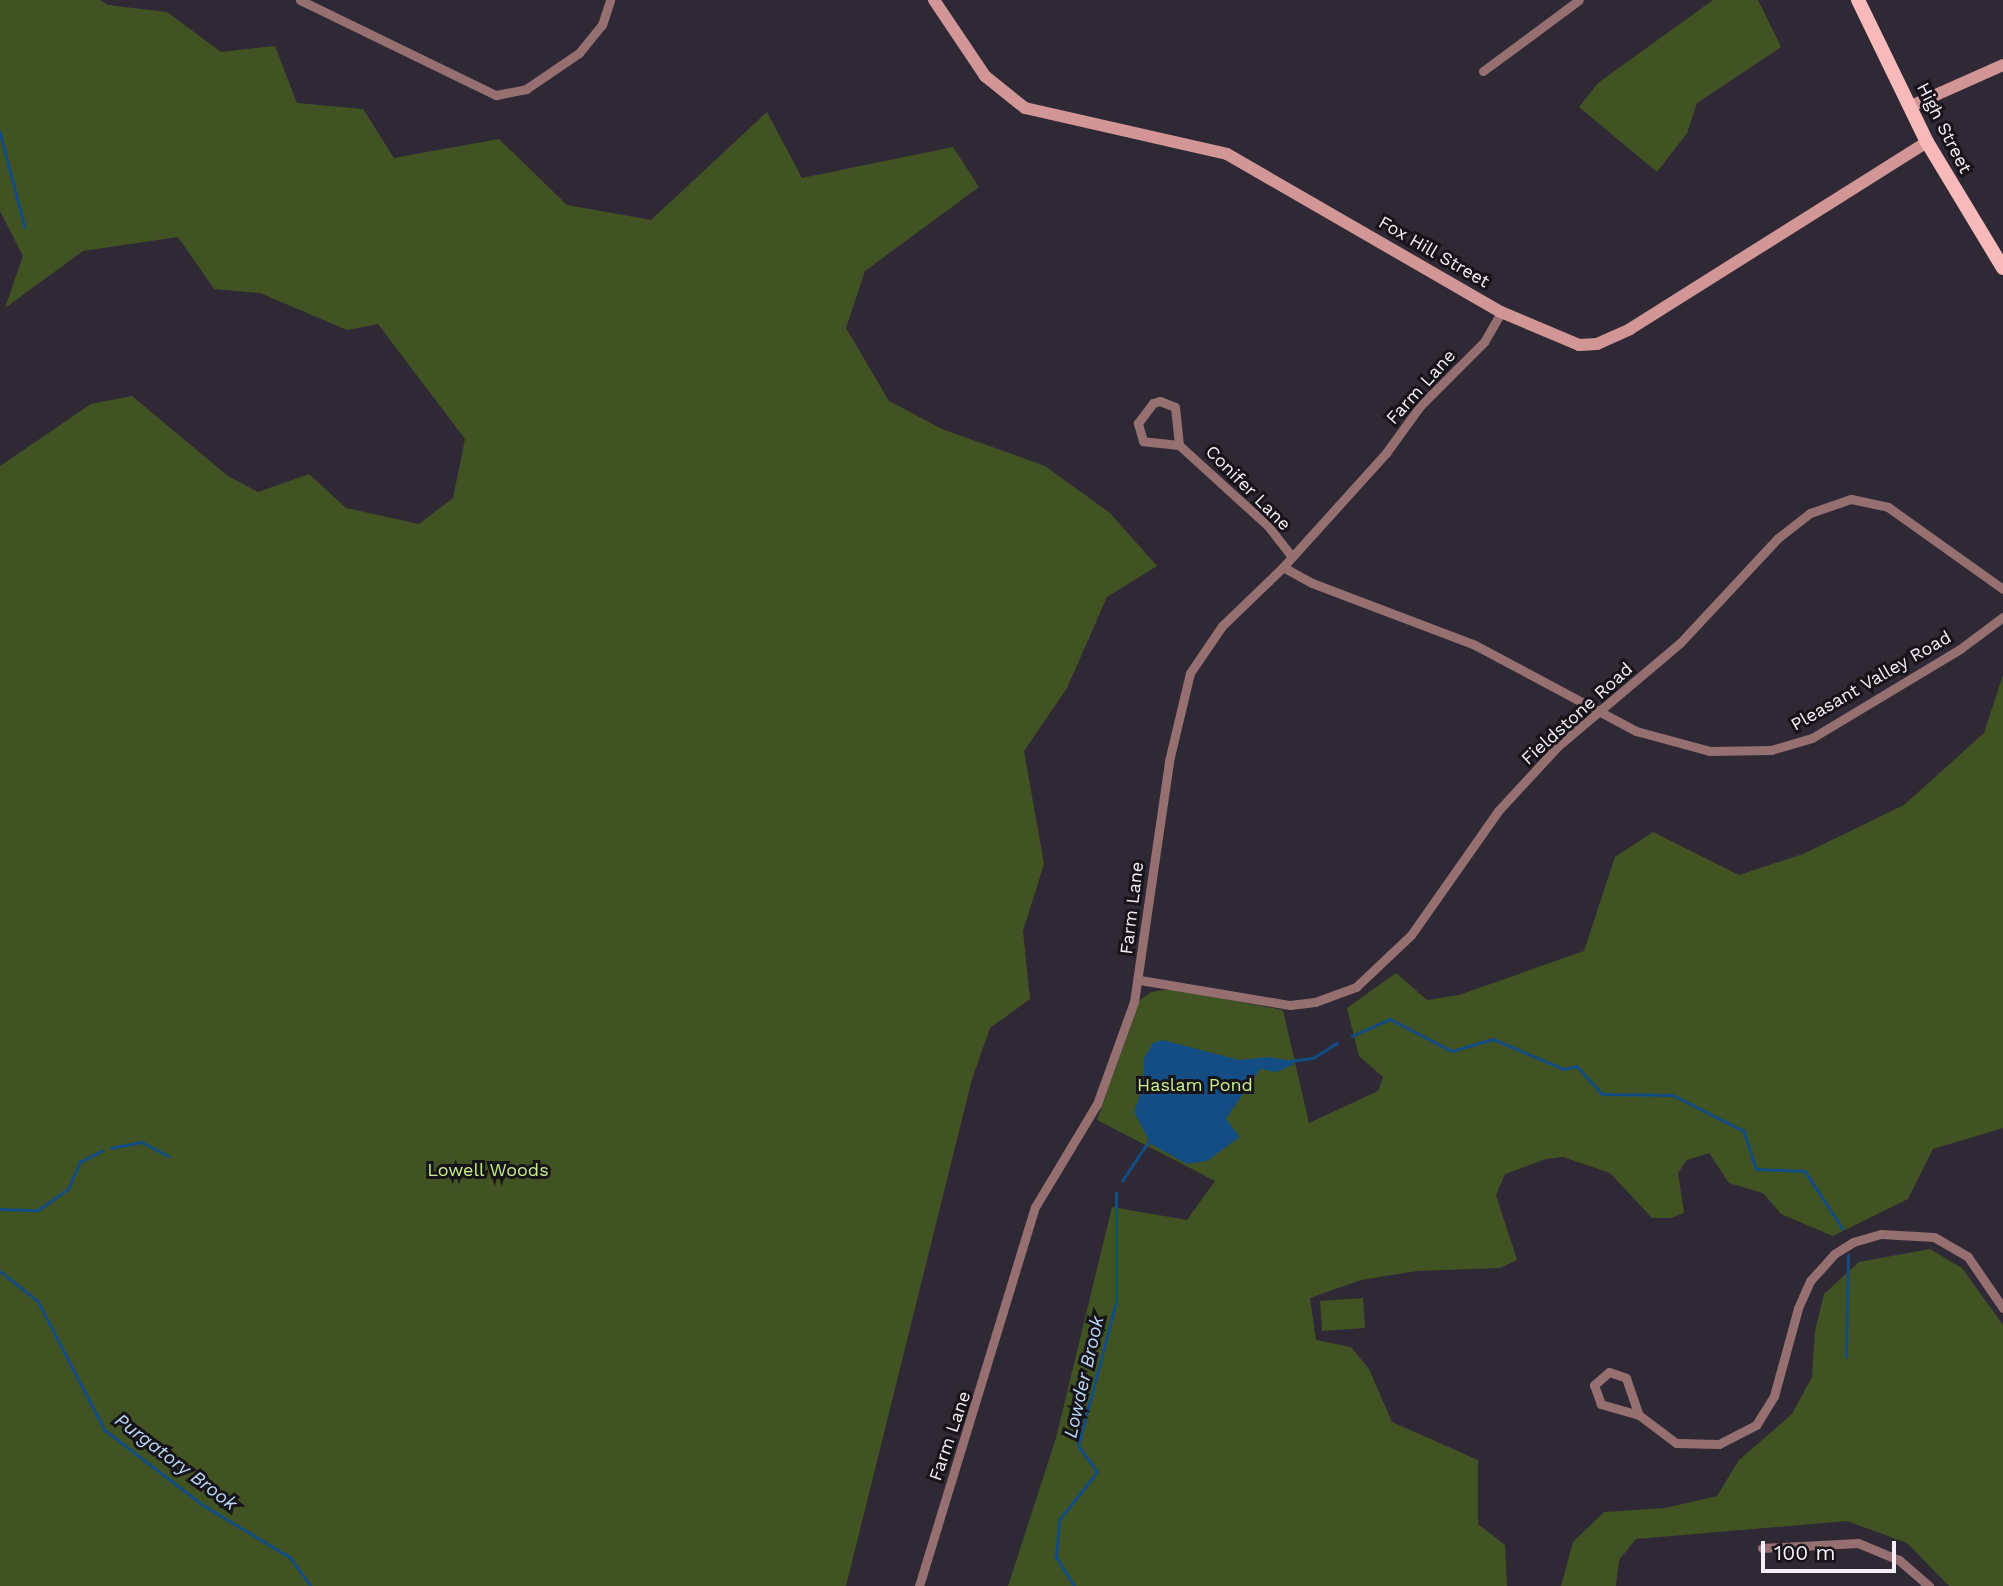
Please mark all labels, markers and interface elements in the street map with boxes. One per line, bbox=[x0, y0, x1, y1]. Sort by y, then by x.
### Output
street label: High Street bbox=[1912, 79, 1976, 177]
street label: Fox Hill Street bbox=[1374, 211, 1494, 293]
street label: Farm Lane bbox=[1382, 345, 1460, 429]
street label: Conifer Lane bbox=[1201, 441, 1295, 535]
street label: Pleasant Valley Road bbox=[1787, 626, 1955, 736]
street label: Fieldstone Road bbox=[1517, 658, 1637, 770]
street label: Farm Lane bbox=[1116, 860, 1148, 956]
park label: Haslam Pond bbox=[1137, 1074, 1253, 1096]
park label: Lowell Woods bbox=[427, 1159, 549, 1181]
water label: Lowder Brook bbox=[1059, 1313, 1109, 1441]
street label: Farm Lane bbox=[925, 1388, 975, 1484]
water label: Purgatory Brook bbox=[110, 1408, 242, 1516]
scale bar bbox=[1765, 1526, 1900, 1570]
text: 100 m bbox=[1774, 1540, 1836, 1565]

